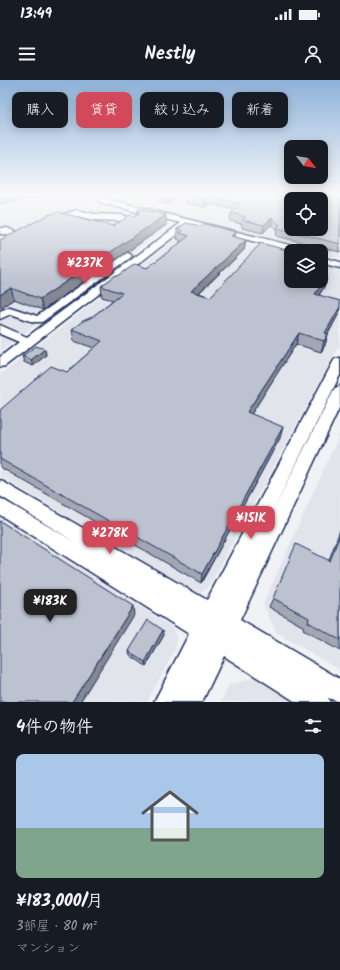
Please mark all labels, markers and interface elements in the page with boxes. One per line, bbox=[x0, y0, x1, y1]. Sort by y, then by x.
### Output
text: 13:49 bbox=[20, 2, 52, 26]
text: Nestly bbox=[145, 40, 195, 69]
icon: menu bbox=[16, 43, 38, 65]
icon: person bbox=[302, 43, 324, 65]
chip: 購入 bbox=[12, 92, 68, 128]
chip: 賃貸 bbox=[76, 92, 132, 128]
chip: 絞り込み bbox=[140, 92, 224, 128]
chip: 新着 bbox=[232, 92, 288, 128]
north arrow bbox=[284, 140, 328, 184]
map controls bbox=[284, 140, 328, 288]
button: locate bbox=[284, 192, 328, 236]
button: layers bbox=[284, 244, 328, 288]
pin: ¥237K bbox=[57, 251, 113, 285]
text: ¥237K bbox=[67, 253, 103, 274]
pin: ¥151K bbox=[223, 506, 279, 540]
text: ¥151K bbox=[236, 508, 266, 529]
pin: ¥278K bbox=[82, 521, 138, 555]
text: ¥278K bbox=[91, 523, 129, 544]
pin: ¥183K bbox=[22, 589, 78, 623]
text: ¥183K bbox=[33, 591, 67, 612]
text: 4件の物件 bbox=[16, 714, 93, 741]
icon: filters bbox=[302, 715, 324, 737]
icon: home bbox=[134, 780, 206, 852]
text: ¥183,000/月 bbox=[16, 888, 103, 915]
text: 3部屋 · 80 m² bbox=[16, 916, 97, 937]
text: マンション bbox=[16, 938, 80, 959]

